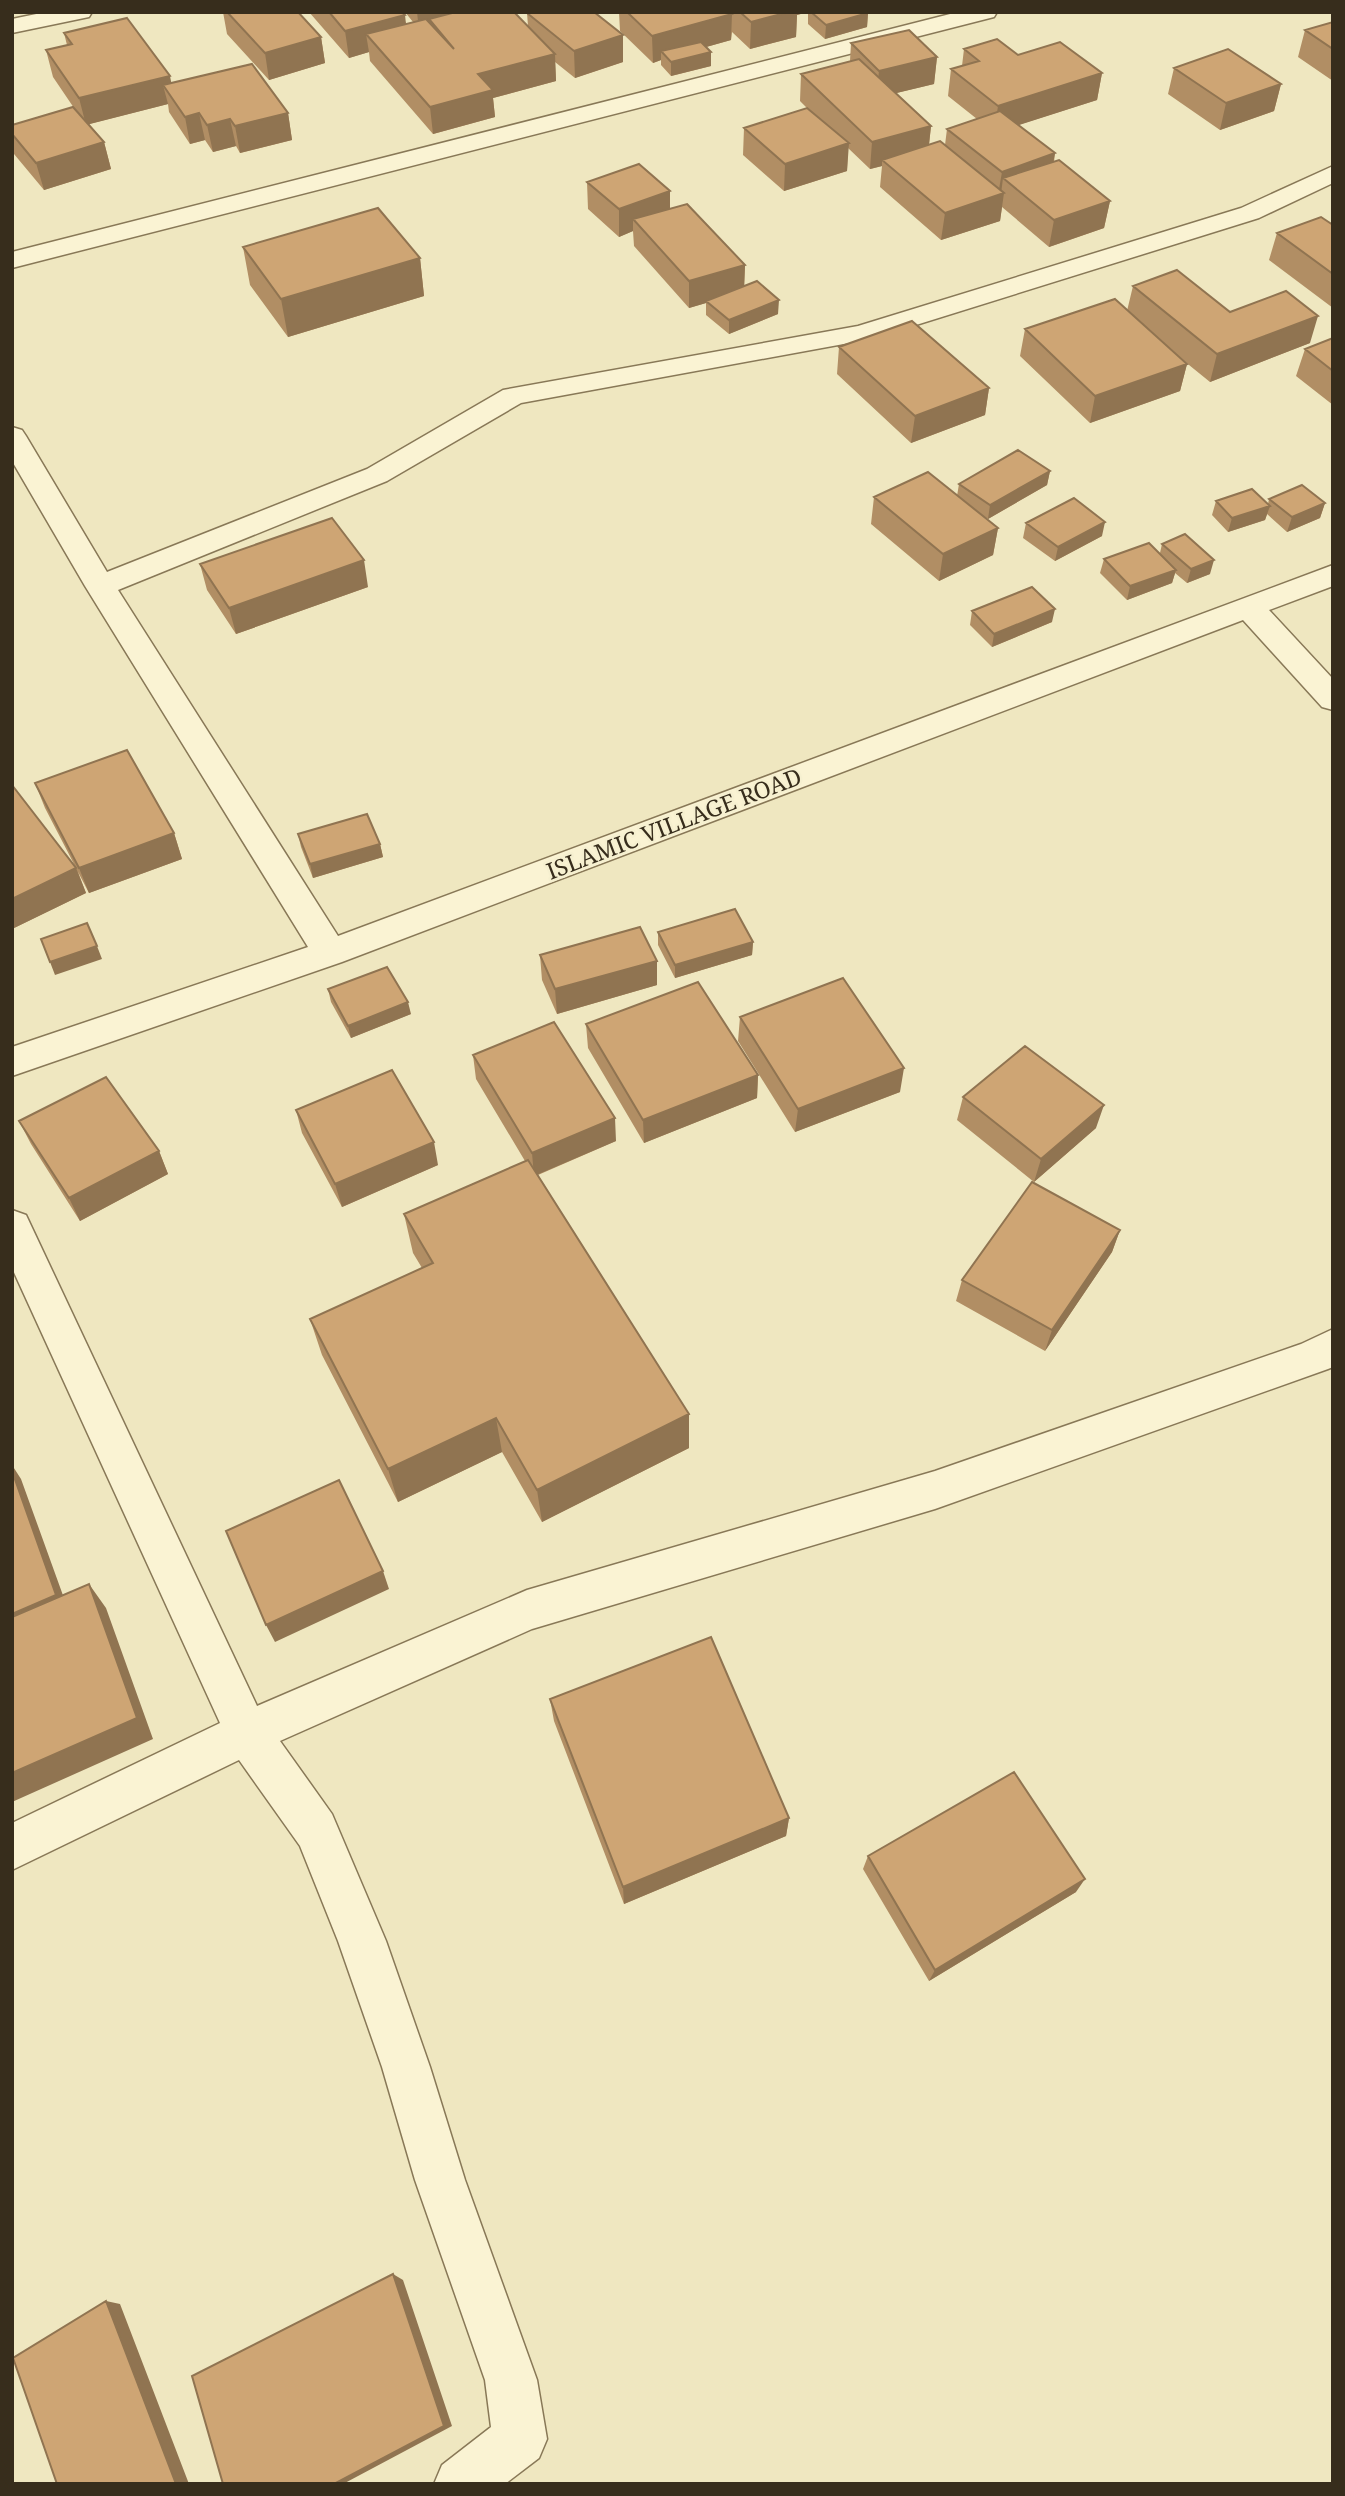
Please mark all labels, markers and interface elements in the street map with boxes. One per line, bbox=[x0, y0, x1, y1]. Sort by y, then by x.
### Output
street label: ISLAMIC VILLAGE ROAD bbox=[541, 760, 806, 887]

